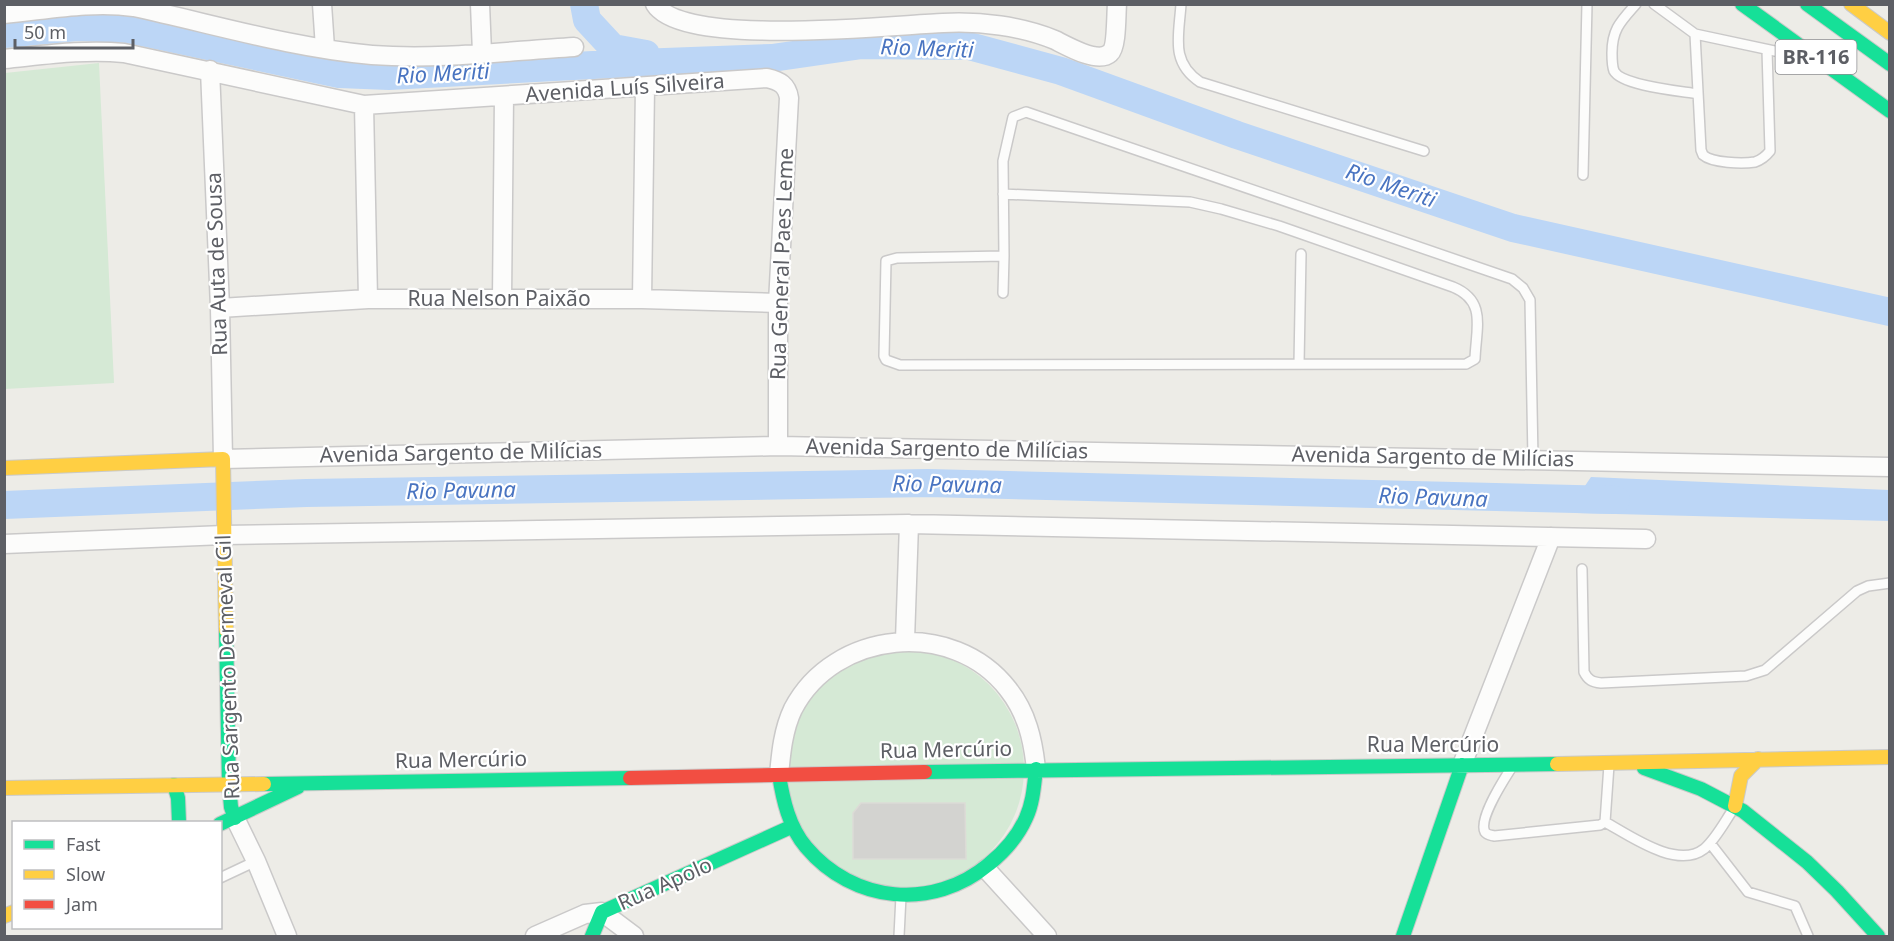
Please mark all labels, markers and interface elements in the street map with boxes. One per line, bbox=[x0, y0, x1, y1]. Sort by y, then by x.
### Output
scale bar bbox=[15, 12, 134, 50]
text: 50 m bbox=[24, 20, 66, 44]
water label: Rio Meriti bbox=[880, 30, 974, 64]
road number: BR-116 bbox=[1776, 40, 1856, 74]
water label: Rio Meriti bbox=[396, 55, 491, 89]
street label: Avenida Luís Silveira bbox=[524, 66, 726, 108]
street label: Rua General Paes Leme bbox=[763, 147, 799, 381]
water label: Rio Meriti bbox=[1342, 155, 1441, 214]
street label: Rua Auta de Sousa bbox=[199, 172, 233, 356]
street label: Rua Nelson Paixão bbox=[407, 284, 591, 312]
street label: Avenida Sargento de Milícias bbox=[805, 432, 1089, 464]
street label: Avenida Sargento de Milícias bbox=[319, 436, 603, 468]
street label: Avenida Sargento de Milícias bbox=[1291, 440, 1575, 472]
water label: Rio Pavuna bbox=[892, 467, 1003, 499]
water label: Rio Pavuna bbox=[406, 473, 517, 505]
water label: Rio Pavuna bbox=[1378, 479, 1489, 513]
street label: Rua Sargento Dermeval Gil bbox=[208, 534, 246, 800]
street label: Rua Mercúrio bbox=[1367, 730, 1499, 758]
street label: Rua Mercúrio bbox=[880, 734, 1012, 764]
street label: Rua Mercúrio bbox=[395, 744, 527, 774]
legend bbox=[12, 821, 222, 929]
text: Fast bbox=[66, 832, 101, 856]
street label: Rua Apolo bbox=[613, 850, 716, 916]
text: Slow bbox=[66, 862, 105, 886]
text: Jam bbox=[64, 892, 98, 916]

